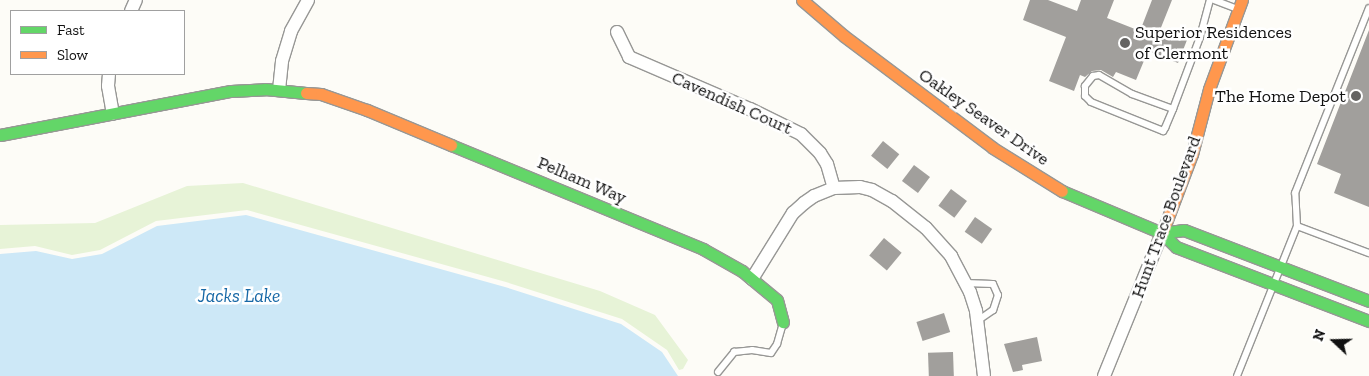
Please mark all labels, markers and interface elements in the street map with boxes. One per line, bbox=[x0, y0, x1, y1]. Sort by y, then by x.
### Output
legend bbox=[10, 10, 185, 75]
text: Fast bbox=[57, 21, 85, 39]
place label: Superior Residences of Clermont bbox=[1135, 22, 1292, 64]
marker: Superior Residences of Clermont bbox=[1119, 37, 1131, 49]
text: Slow bbox=[57, 46, 88, 64]
street label: Oakley Seaver Drive bbox=[914, 64, 1054, 170]
street label: Cavendish Court bbox=[668, 67, 796, 139]
place label: The Home Depot bbox=[1215, 85, 1346, 107]
marker: The Home Depot bbox=[1350, 90, 1362, 102]
street label: Hunt Trace Boulevard bbox=[1127, 133, 1205, 301]
street label: Pelham Way bbox=[534, 151, 630, 209]
water label: Jacks Lake bbox=[198, 285, 280, 307]
north arrow bbox=[1309, 316, 1359, 366]
text: N bbox=[1310, 327, 1329, 343]

